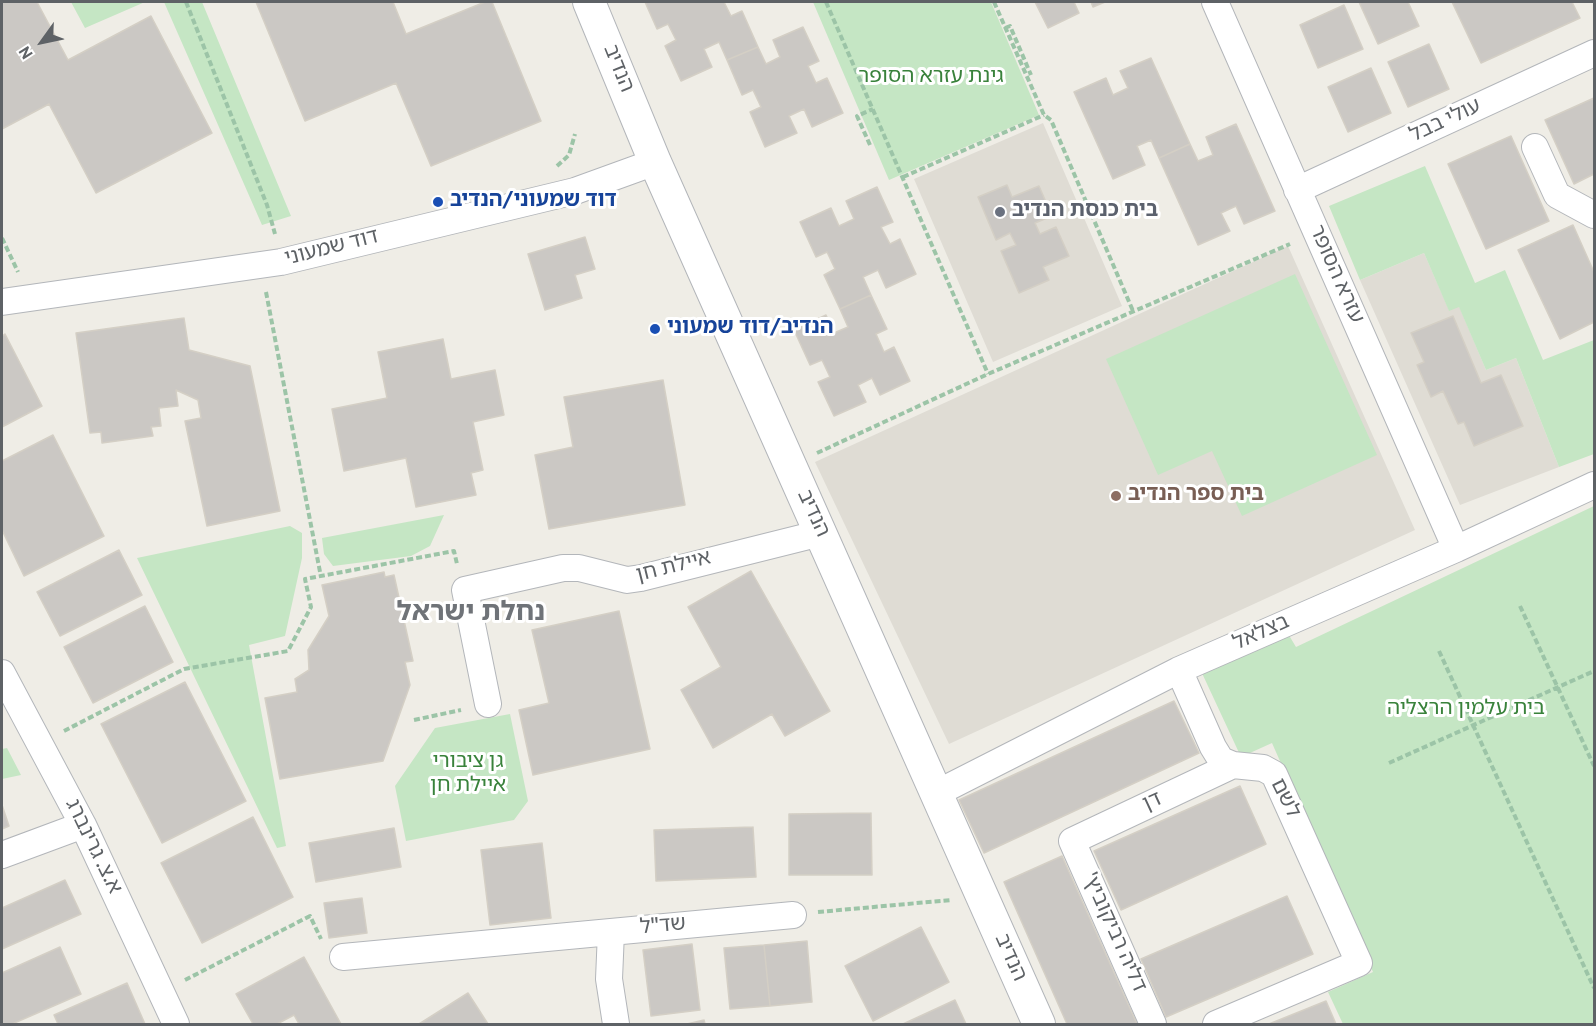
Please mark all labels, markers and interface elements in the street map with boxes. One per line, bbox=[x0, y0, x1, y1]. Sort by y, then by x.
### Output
north arrow bbox=[12, 12, 72, 72]
street label: הנדיב bbox=[596, 41, 638, 97]
text: N bbox=[15, 42, 38, 62]
park label: גינת עזרא הסופר bbox=[858, 65, 1004, 91]
street label: עולי בבל bbox=[1406, 95, 1486, 149]
place label: דוד שמעוני/הנדיב bbox=[450, 189, 616, 215]
marker: דוד שמעוני/הנדיב bbox=[431, 195, 445, 209]
place label: בית כנסת הנדיב bbox=[1012, 199, 1158, 225]
marker: בית כנסת הנדיב bbox=[993, 205, 1007, 219]
street label: עזרא הסופר bbox=[1302, 222, 1368, 328]
street label: דוד שמעוני bbox=[282, 225, 382, 273]
place label: הנדיב/דוד שמעוני bbox=[667, 316, 833, 342]
marker: הנדיב/דוד שמעוני bbox=[648, 322, 662, 336]
place label: בית ספר הנדיב bbox=[1128, 483, 1264, 509]
street label: הנדיב bbox=[790, 486, 834, 542]
marker: בית ספר הנדיב bbox=[1109, 489, 1123, 503]
street label: איילת חן bbox=[634, 547, 714, 589]
district label: נחלת ישראל bbox=[397, 599, 545, 631]
street label: בצלאל bbox=[1230, 611, 1294, 657]
park label: בית עלמין הרצליה bbox=[1387, 697, 1545, 723]
park label: גן ציבורי איילת חן bbox=[430, 750, 506, 800]
street label: לשם bbox=[1263, 775, 1305, 823]
street label: דן bbox=[1139, 788, 1167, 818]
street label: א.צ. גרינברג bbox=[58, 795, 126, 899]
street label: 'דליה רביקוביץ bbox=[1076, 870, 1150, 996]
street label: שד"ל bbox=[639, 912, 687, 942]
street label: הנדיב bbox=[987, 930, 1031, 986]

